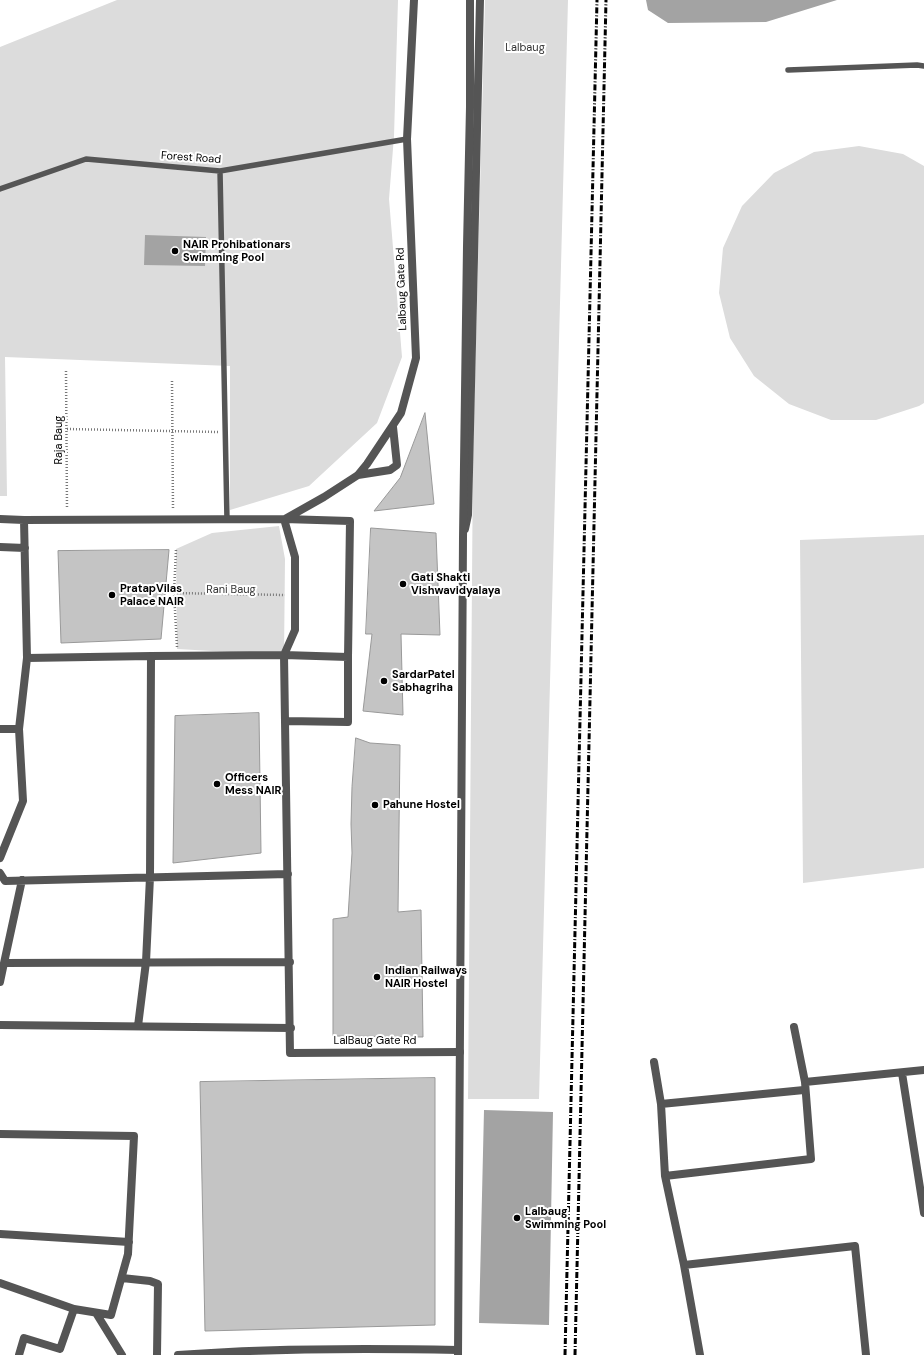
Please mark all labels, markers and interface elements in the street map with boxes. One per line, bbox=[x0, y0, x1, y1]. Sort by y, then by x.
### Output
park label: Lalbaug bbox=[505, 41, 545, 55]
street label: Forest Road bbox=[160, 149, 222, 167]
place label: NAIR Prohibationars Swimming Pool bbox=[183, 238, 291, 264]
marker: NAIR Prohibationars Swimming Pool bbox=[170, 246, 180, 256]
street label: Lalbaug Gate Rd bbox=[394, 247, 410, 331]
street label: Raja Baug bbox=[52, 415, 66, 465]
place label: Gati Shakti Vishwavidyalaya bbox=[411, 571, 500, 597]
marker: Gati Shakti Vishwavidyalaya bbox=[398, 579, 408, 589]
place label: PratapVilas Palace NAIR bbox=[120, 582, 184, 608]
park label: Rani Baug bbox=[206, 583, 256, 597]
marker: PratapVilas Palace NAIR bbox=[107, 590, 117, 600]
place label: SardarPatel Sabhagriha bbox=[392, 668, 455, 694]
marker: SardarPatel Sabhagriha bbox=[379, 676, 389, 686]
place label: Officers Mess NAIR bbox=[225, 771, 281, 797]
marker: Officers Mess NAIR bbox=[212, 779, 222, 789]
place label: Pahune Hostel bbox=[383, 798, 460, 812]
marker: Pahune Hostel bbox=[370, 800, 380, 810]
place label: Indian Railways NAIR Hostel bbox=[385, 964, 467, 990]
marker: Indian Railways NAIR Hostel bbox=[372, 972, 382, 982]
street label: LalBaug Gate Rd bbox=[334, 1034, 416, 1048]
place label: Lalbaug Swimming Pool bbox=[525, 1205, 606, 1231]
marker: Lalbaug Swimming Pool bbox=[512, 1213, 522, 1223]

